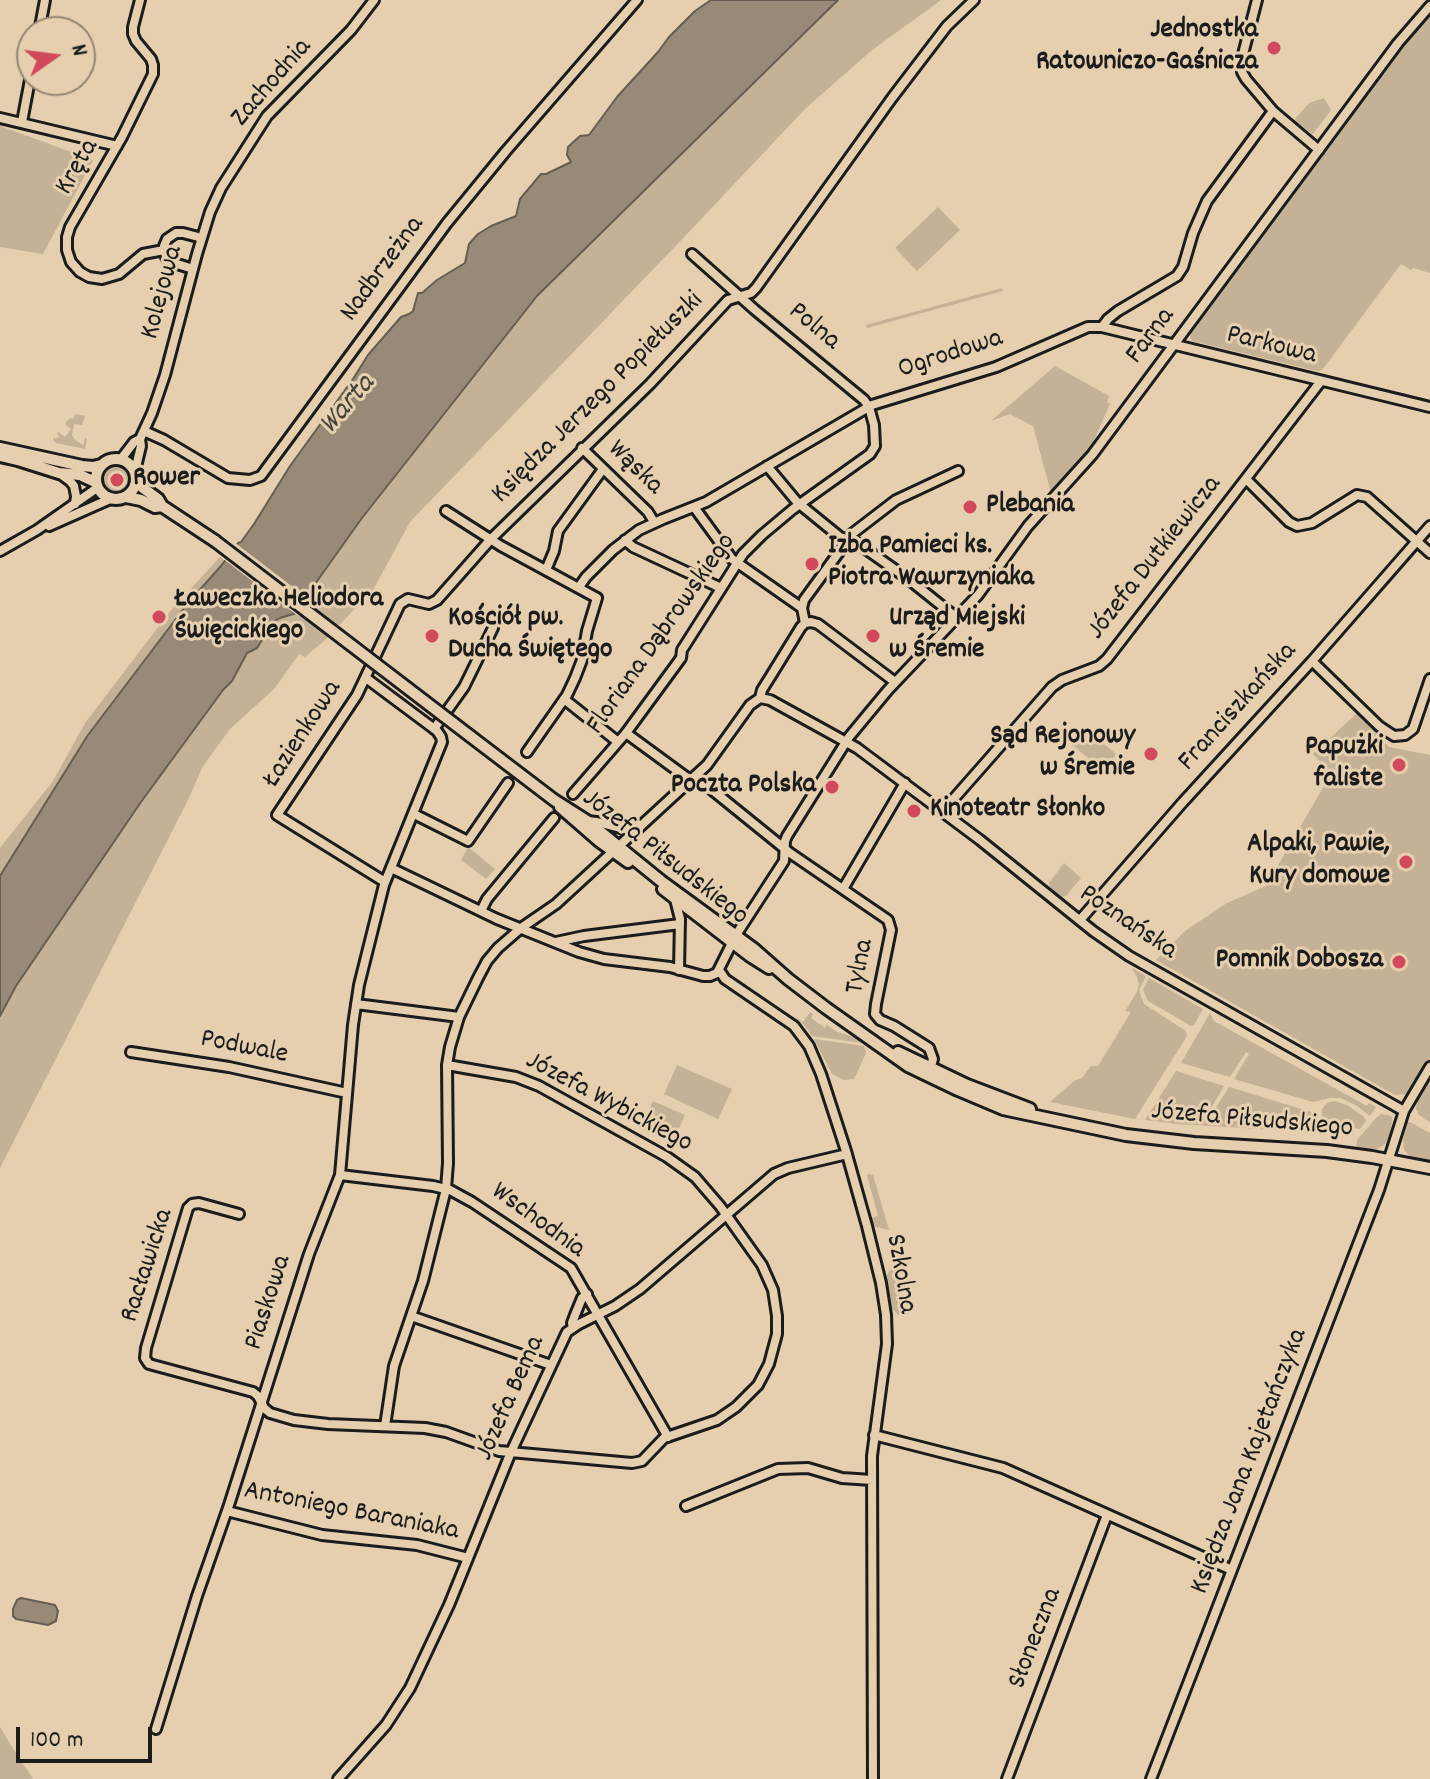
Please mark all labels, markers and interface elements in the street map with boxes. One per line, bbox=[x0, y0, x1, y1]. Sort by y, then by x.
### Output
place label: Jednostka Ratowniczo-Gaśnicza bbox=[1036, 15, 1258, 81]
north arrow bbox=[16, 16, 96, 96]
street label: Zachodnia bbox=[225, 33, 321, 135]
marker: Jednostka Ratowniczo-Gaśnicza bbox=[1265, 39, 1283, 57]
text: N bbox=[61, 42, 94, 60]
street label: Kręta bbox=[50, 134, 108, 202]
street label: Nadbrzeżna bbox=[334, 211, 434, 329]
street label: Kolejowa bbox=[135, 243, 193, 343]
street label: Księdza Jerzego Popiełuszki bbox=[486, 286, 712, 512]
street label: Polna bbox=[780, 297, 846, 359]
street label: Farna bbox=[1120, 302, 1184, 372]
street label: Parkowa bbox=[1223, 320, 1319, 374]
street label: Ogrodowa bbox=[894, 323, 1008, 389]
water label: Warta bbox=[313, 369, 385, 443]
street label: Wąska bbox=[599, 434, 669, 504]
place label: Rower bbox=[133, 463, 200, 497]
street label: Józefa Dutkiewicza bbox=[1082, 470, 1230, 648]
marker: Rower bbox=[108, 471, 126, 489]
place label: Plebania bbox=[986, 490, 1074, 524]
marker: Plebania bbox=[961, 498, 979, 516]
street label: Floriana Dąbrowskiego bbox=[581, 528, 745, 742]
place label: Izba Pamieci ks. Piotra Wawrzyniaka bbox=[828, 531, 1034, 597]
marker: Izba Pamieci ks. Piotra Wawrzyniaka bbox=[803, 555, 821, 573]
place label: Ławeczka Heliodora Święcickiego bbox=[175, 584, 383, 650]
place label: Kościół pw. Ducha Świętego bbox=[448, 603, 612, 669]
place label: Urząd Miejski w Śremie bbox=[889, 603, 1025, 669]
marker: Ławeczka Heliodora Święcickiego bbox=[150, 608, 168, 626]
marker: Kościół pw. Ducha Świętego bbox=[423, 627, 441, 645]
marker: Urząd Miejski w Śremie bbox=[864, 627, 882, 645]
street label: Franciszkańska bbox=[1172, 637, 1306, 779]
street label: Łazienkowa bbox=[257, 675, 351, 795]
place label: Sąd Rejonowy w Śremie bbox=[990, 721, 1135, 787]
place label: Papużki faliste bbox=[1305, 732, 1383, 798]
marker: Sąd Rejonowy w Śremie bbox=[1142, 745, 1160, 763]
marker: Papużki faliste bbox=[1390, 756, 1408, 774]
place label: Poczta Polska bbox=[671, 770, 816, 804]
marker: Poczta Polska bbox=[823, 778, 841, 796]
street label: Józefa Piłsudskiego bbox=[574, 783, 754, 935]
place label: Kinoteatr Słonko bbox=[930, 794, 1105, 828]
marker: Kinoteatr Słonko bbox=[905, 802, 923, 820]
place label: Alpaki, Pawie, Kury domowe bbox=[1247, 829, 1390, 895]
marker: Alpaki, Pawie, Kury domowe bbox=[1397, 853, 1415, 871]
street label: Poznańska bbox=[1072, 879, 1182, 969]
street label: Tylna bbox=[840, 937, 884, 997]
place label: Pomnik Dobosza bbox=[1216, 945, 1383, 979]
marker: Pomnik Dobosza bbox=[1390, 953, 1408, 971]
street label: Podwale bbox=[197, 1024, 291, 1074]
street label: Józefa Wybickiego bbox=[519, 1046, 697, 1162]
street label: Józefa Piłsudskiego bbox=[1150, 1096, 1354, 1148]
street label: Wschodnia bbox=[483, 1176, 591, 1268]
street label: Racławicka bbox=[115, 1205, 183, 1327]
street label: Szkolna bbox=[876, 1232, 922, 1316]
street label: Piaskowa bbox=[239, 1251, 301, 1355]
street label: Księdza Jana Kajetańczyka bbox=[1185, 1325, 1317, 1599]
street label: Józefa Bema bbox=[470, 1331, 554, 1467]
street label: Antoniego Baraniaka bbox=[241, 1476, 461, 1550]
street label: Słoneczna bbox=[1002, 1584, 1072, 1694]
scale bar bbox=[20, 1711, 156, 1761]
text: 100 m bbox=[30, 1724, 83, 1758]

